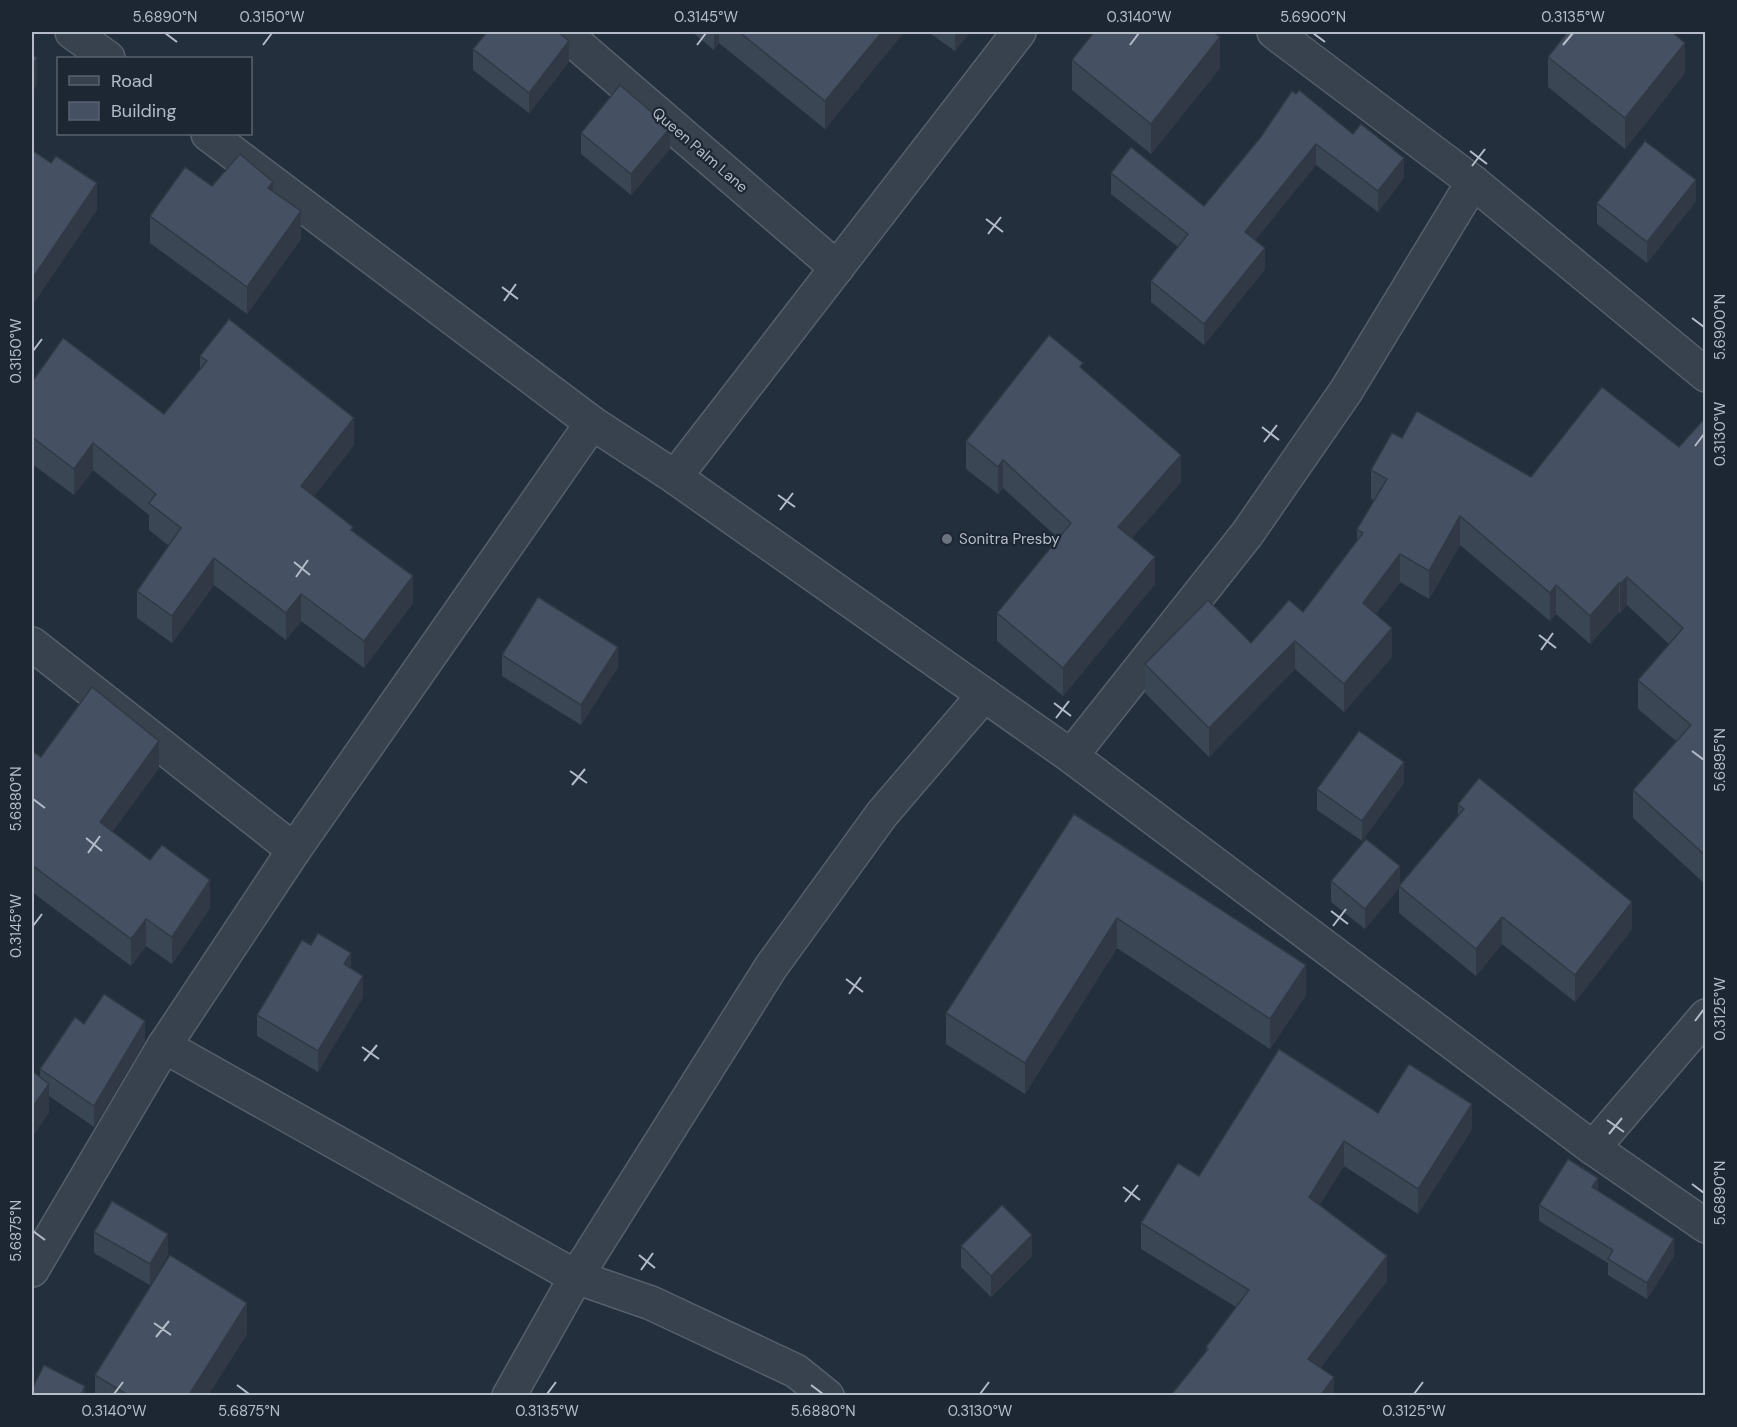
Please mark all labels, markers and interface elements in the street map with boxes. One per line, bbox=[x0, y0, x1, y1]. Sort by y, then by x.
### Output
text: 5.6890°N bbox=[133, 7, 197, 27]
text: 0.3150°W bbox=[240, 7, 305, 27]
text: 0.3145°W bbox=[674, 7, 738, 27]
text: 0.3140°W bbox=[1107, 7, 1172, 27]
text: 5.6900°N bbox=[1280, 7, 1346, 27]
text: 0.3135°W bbox=[1541, 7, 1605, 27]
legend bbox=[57, 57, 252, 135]
text: Road bbox=[111, 69, 153, 93]
text: Building bbox=[111, 99, 176, 123]
street label: Queen Palm Lane bbox=[648, 103, 752, 197]
text: 5.6900°N bbox=[1710, 294, 1730, 360]
text: 0.3150°W bbox=[6, 318, 26, 384]
text: 0.3130°W bbox=[1710, 401, 1730, 466]
place label: Sonitra Presby bbox=[959, 529, 1060, 549]
marker: Sonitra Presby bbox=[940, 532, 954, 546]
text: 5.6895°N bbox=[1710, 728, 1730, 792]
text: 5.6880°N bbox=[6, 766, 26, 832]
text: 0.3145°W bbox=[6, 894, 26, 958]
text: 0.3125°W bbox=[1710, 977, 1730, 1041]
text: 5.6890°N bbox=[1710, 1161, 1730, 1225]
text: 5.6875°N bbox=[6, 1200, 26, 1262]
text: 0.3140°W bbox=[82, 1401, 147, 1421]
text: 5.6875°N bbox=[218, 1401, 280, 1421]
text: 0.3135°W bbox=[515, 1401, 579, 1421]
text: 5.6880°N bbox=[790, 1401, 856, 1421]
text: 0.3130°W bbox=[948, 1401, 1013, 1421]
text: 0.3125°W bbox=[1382, 1401, 1446, 1421]

